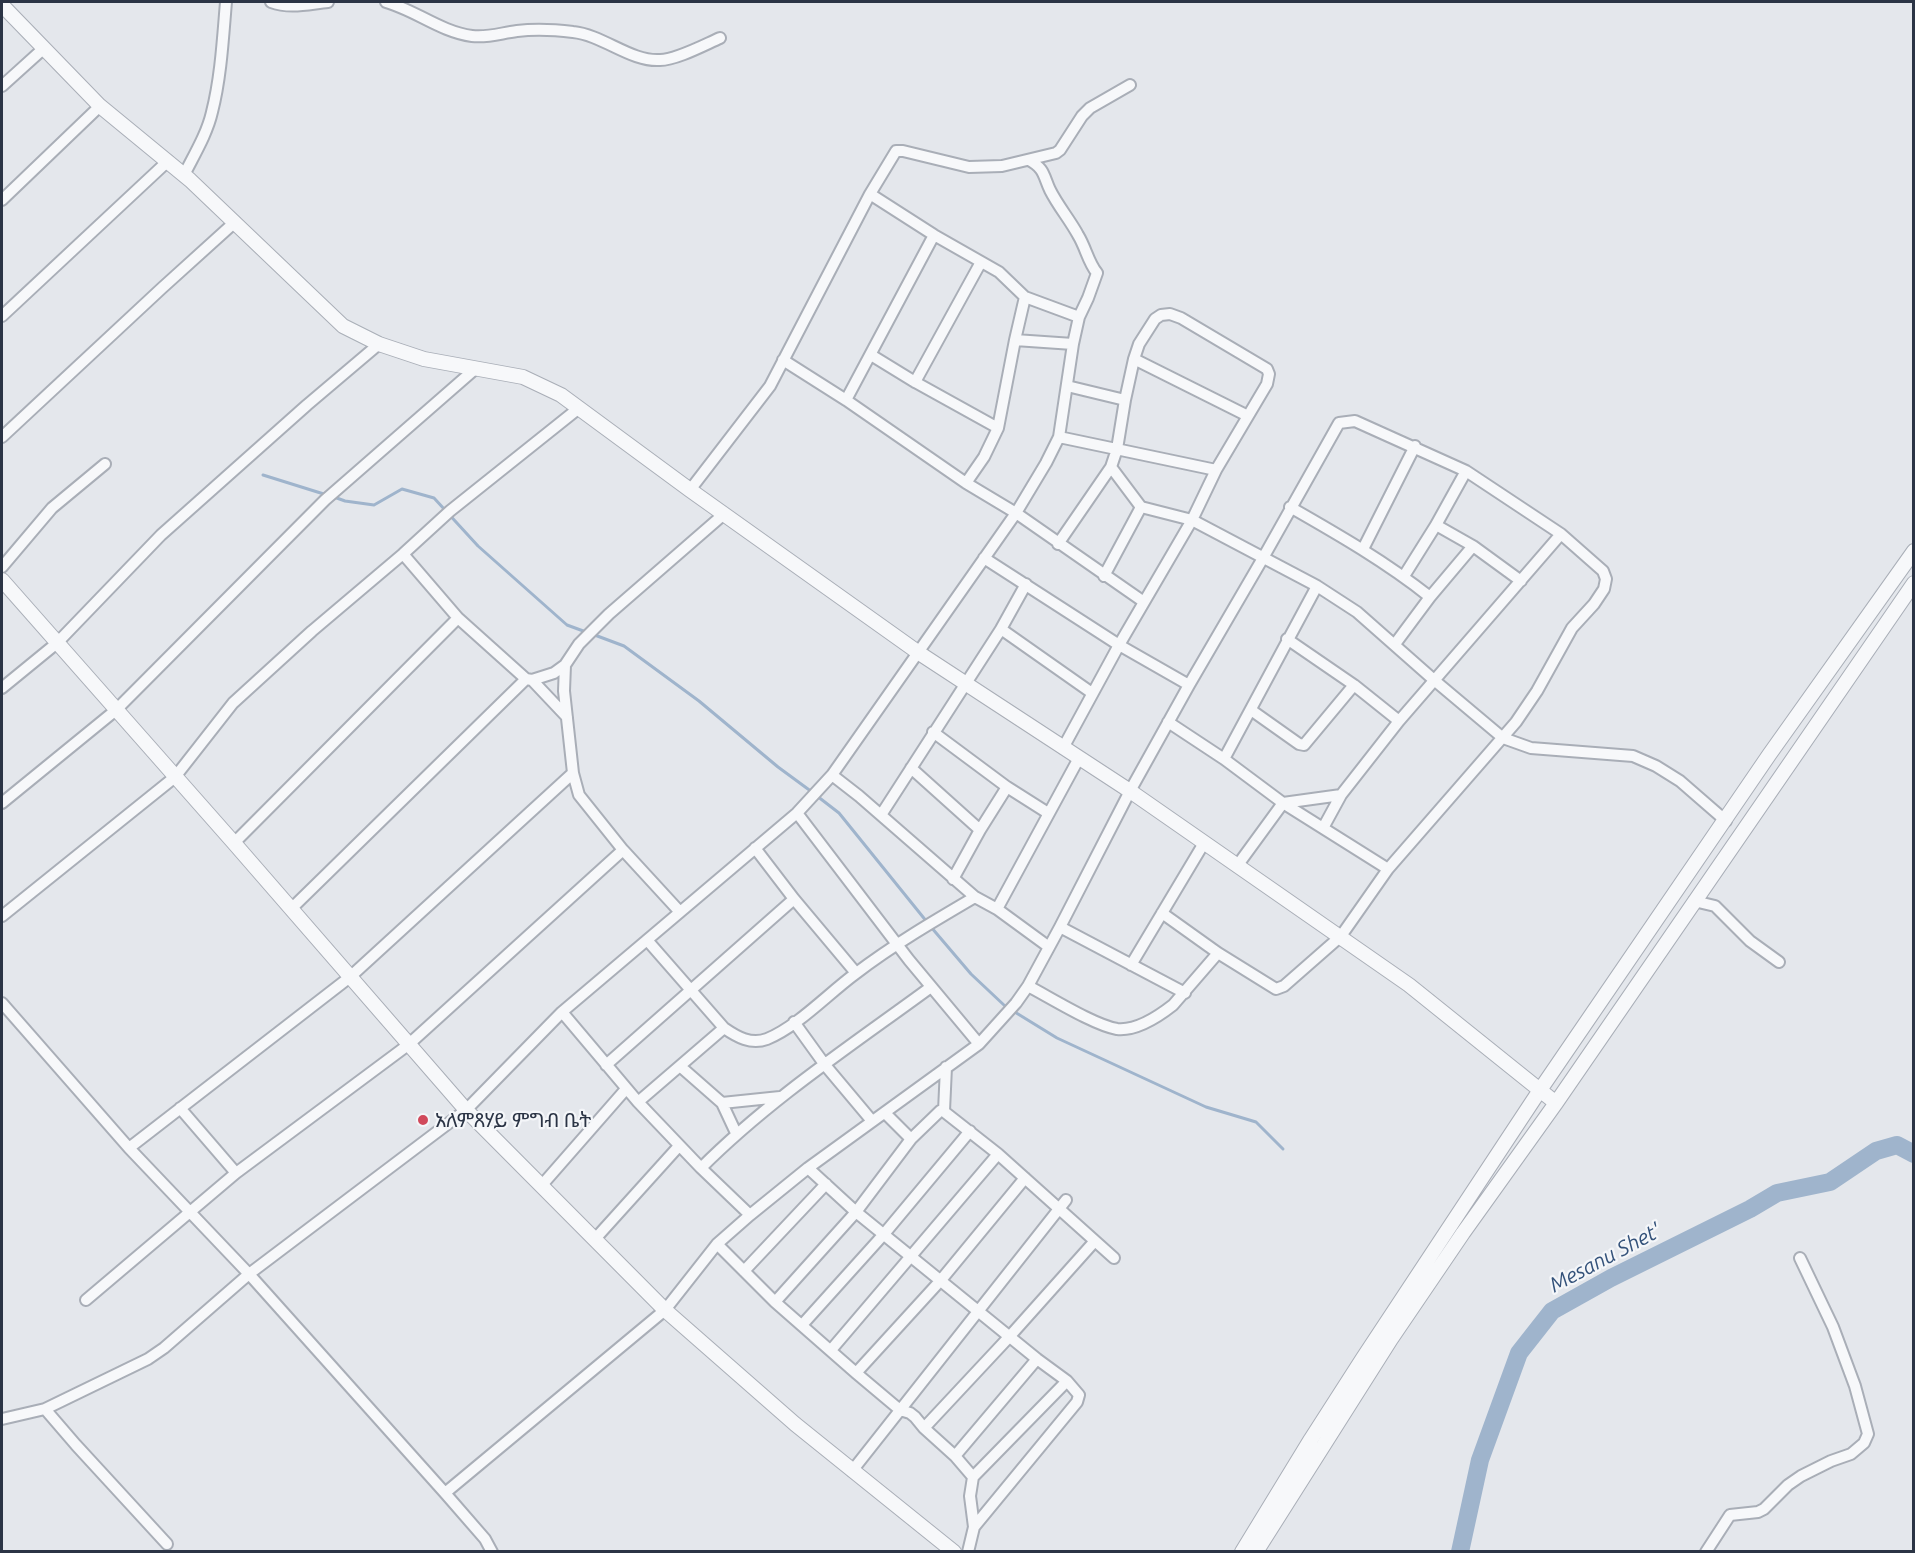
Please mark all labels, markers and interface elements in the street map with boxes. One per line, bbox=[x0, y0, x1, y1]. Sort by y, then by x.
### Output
place label: አለምጸሃይ ምግብ ቤት bbox=[435, 1108, 591, 1132]
marker: አለምጸሃይ ምግብ ቤት bbox=[416, 1113, 430, 1127]
water label: Mesanu Shet' bbox=[1545, 1218, 1665, 1298]

